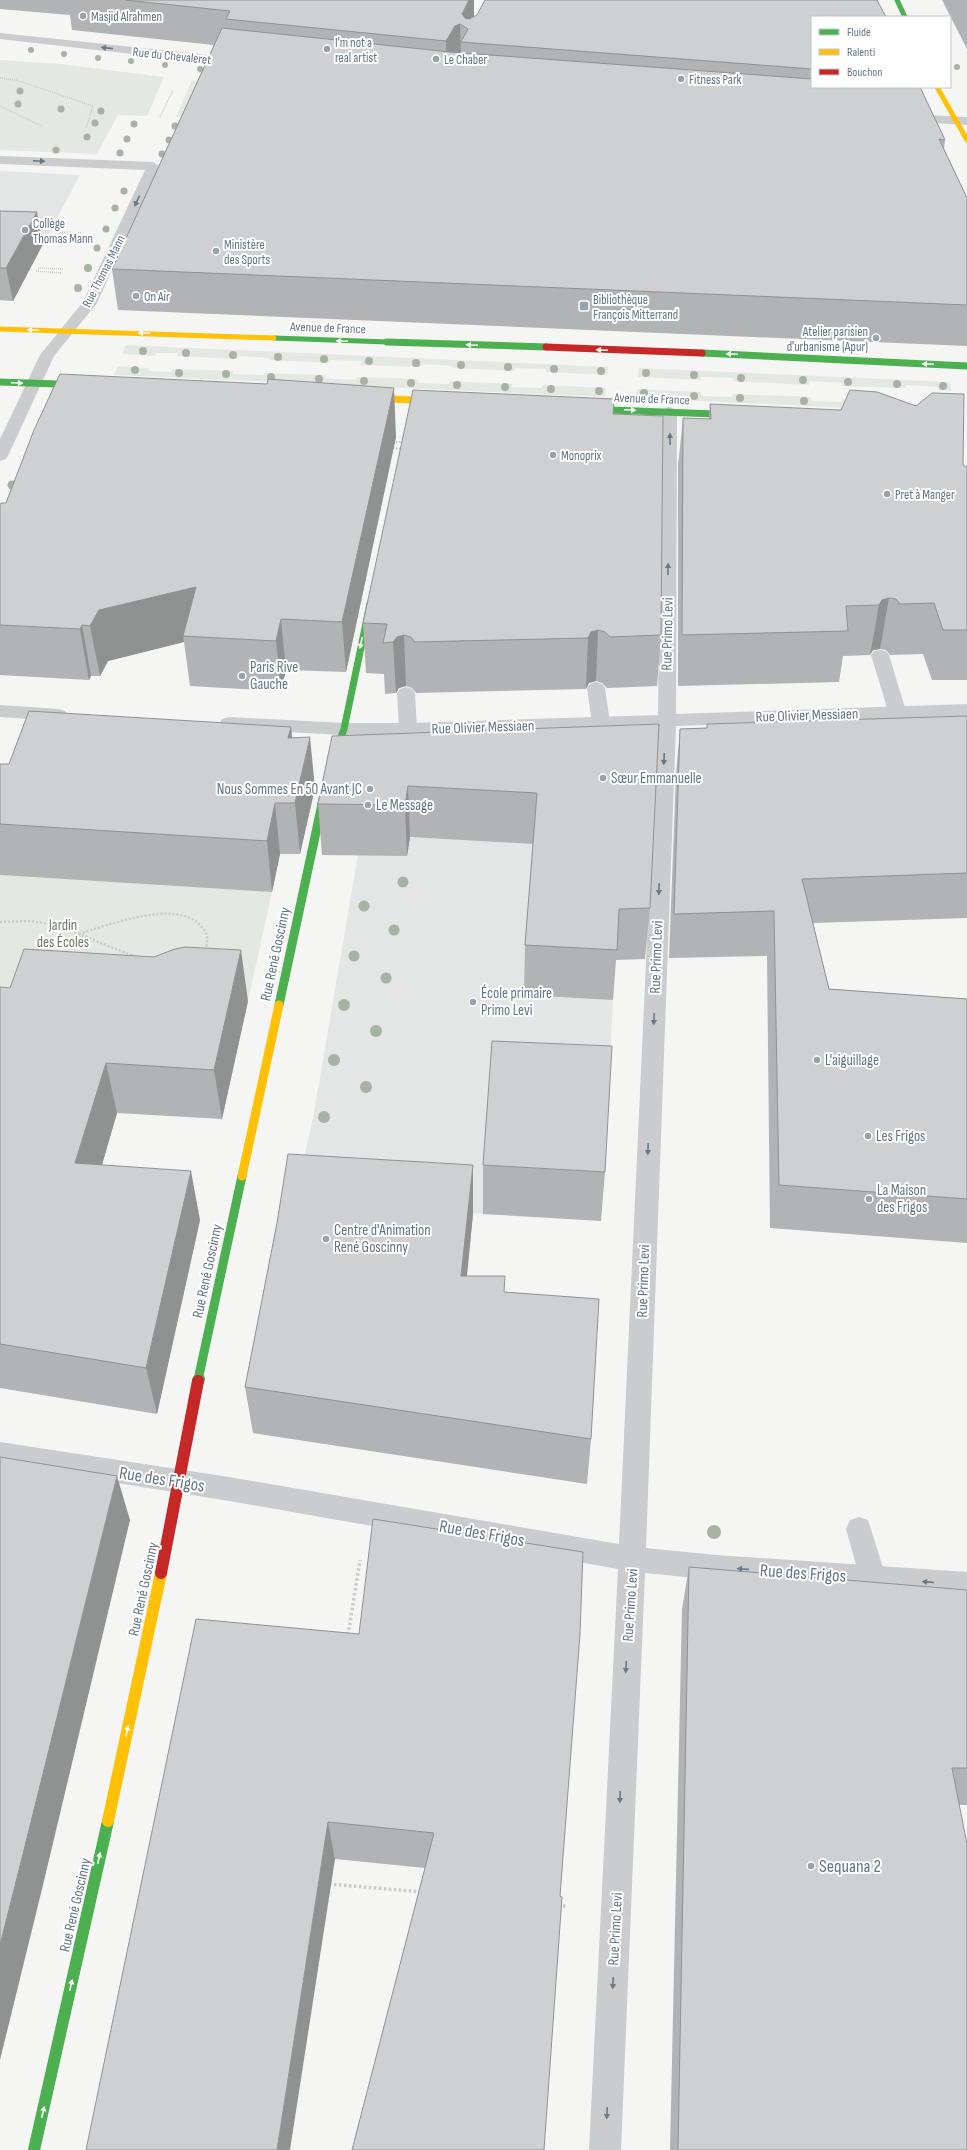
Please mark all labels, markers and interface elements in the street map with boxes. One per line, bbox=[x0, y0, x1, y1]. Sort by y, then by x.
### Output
place label: Masjid Alrahmen bbox=[91, 9, 162, 25]
marker: Masjid Alrahmen bbox=[78, 11, 88, 21]
legend bbox=[811, 16, 951, 88]
text: Fluide bbox=[847, 25, 871, 40]
place label: I'm not a real artist bbox=[335, 35, 377, 66]
one-way arrow bbox=[101, 44, 113, 51]
street label: Rue du Chevaleret bbox=[132, 44, 212, 68]
marker: I'm not a real artist bbox=[322, 44, 332, 54]
text: Ralenti bbox=[847, 45, 875, 60]
place label: Le Chaber bbox=[444, 52, 487, 68]
marker: Le Chaber bbox=[431, 54, 441, 64]
text: Bouchon bbox=[847, 65, 882, 80]
place label: Fitness Park bbox=[689, 72, 742, 88]
marker: Fitness Park bbox=[676, 74, 686, 84]
one-way arrow bbox=[33, 158, 45, 165]
one-way arrow bbox=[133, 196, 139, 208]
place label: Collège Thomas Mann bbox=[33, 216, 93, 247]
marker: Collège Thomas Mann bbox=[20, 225, 30, 235]
street label: Rue Thomas Mann bbox=[79, 233, 129, 310]
place label: Ministère des Sports bbox=[224, 237, 270, 268]
marker: Ministère des Sports bbox=[211, 246, 221, 256]
place label: On Air bbox=[144, 289, 170, 305]
marker: On Air bbox=[131, 291, 141, 301]
place label: Bibliothèque François Mitterrand bbox=[593, 292, 678, 323]
marker: Bibliothèque François Mitterrand bbox=[578, 300, 590, 312]
street label: Avenue de France bbox=[289, 319, 366, 337]
place label: Atelier parisien d'urbanisme (Apur) bbox=[787, 324, 868, 355]
one-way arrow bbox=[26, 327, 39, 333]
one-way arrow bbox=[138, 330, 150, 337]
marker: Atelier parisien d'urbanisme (Apur) bbox=[871, 333, 881, 343]
one-way arrow bbox=[336, 337, 348, 344]
one-way arrow bbox=[465, 342, 478, 348]
one-way arrow bbox=[596, 346, 608, 353]
one-way arrow bbox=[725, 351, 738, 357]
one-way arrow bbox=[922, 360, 934, 367]
one-way arrow bbox=[11, 379, 23, 386]
street label: Avenue de France bbox=[613, 390, 690, 408]
one-way arrow bbox=[624, 407, 636, 414]
one-way arrow bbox=[666, 433, 673, 445]
place label: Monoprix bbox=[561, 448, 602, 464]
marker: Monoprix bbox=[548, 450, 558, 460]
place label: Pret à Manger bbox=[895, 487, 955, 503]
marker: Pret à Manger bbox=[882, 489, 892, 499]
one-way arrow bbox=[665, 562, 671, 575]
street label: Rue Primo Levi bbox=[657, 597, 678, 671]
one-way arrow bbox=[358, 637, 364, 649]
place label: Paris Rive Gauche bbox=[250, 658, 298, 694]
marker: Paris Rive Gauche bbox=[237, 671, 247, 681]
street label: Rue Olivier Messiaen bbox=[755, 704, 859, 727]
street label: Rue Olivier Messiaen bbox=[431, 716, 535, 739]
one-way arrow bbox=[661, 753, 668, 765]
place label: Sœur Emmanuelle bbox=[611, 769, 702, 788]
marker: Sœur Emmanuelle bbox=[598, 773, 608, 783]
place label: Nous Sommes En 50 Avant JC bbox=[217, 780, 362, 799]
marker: Nous Sommes En 50 Avant JC bbox=[365, 784, 375, 794]
place label: Le Message bbox=[376, 796, 433, 815]
marker: Le Message bbox=[363, 800, 373, 810]
one-way arrow bbox=[656, 883, 662, 896]
street label: Rue René Goscinny bbox=[256, 905, 295, 1003]
park label: Jardin des Écoles bbox=[37, 916, 89, 952]
street label: Rue Primo Levi bbox=[646, 920, 667, 994]
place label: École primaire Primo Levi bbox=[481, 984, 552, 1020]
marker: École primaire Primo Levi bbox=[468, 997, 478, 1007]
one-way arrow bbox=[650, 1013, 657, 1025]
place label: L'aiguillage bbox=[825, 1051, 879, 1070]
marker: L'aiguillage bbox=[812, 1055, 822, 1065]
place label: Les Frigos bbox=[876, 1127, 926, 1146]
marker: Les Frigos bbox=[863, 1131, 873, 1141]
one-way arrow bbox=[645, 1143, 652, 1155]
place label: La Maison des Frigos bbox=[877, 1181, 927, 1217]
marker: La Maison des Frigos bbox=[864, 1194, 874, 1204]
place label: Centre d'Animation René Goscinny bbox=[334, 1221, 431, 1257]
street label: Rue René Goscinny bbox=[188, 1222, 227, 1320]
marker: Centre d'Animation René Goscinny bbox=[321, 1234, 331, 1244]
street label: Rue Primo Levi bbox=[633, 1244, 654, 1318]
street label: Rue des Frigos bbox=[118, 1462, 206, 1497]
street label: Rue des Frigos bbox=[438, 1516, 526, 1551]
street label: Rue René Goscinny bbox=[124, 1540, 163, 1638]
street label: Rue des Frigos bbox=[759, 1560, 847, 1587]
one-way arrow bbox=[737, 1565, 749, 1572]
street label: Rue Primo Levi bbox=[618, 1568, 643, 1642]
one-way arrow bbox=[922, 1579, 934, 1585]
one-way arrow bbox=[622, 1661, 629, 1673]
one-way arrow bbox=[124, 1725, 130, 1737]
one-way arrow bbox=[617, 1791, 624, 1803]
one-way arrow bbox=[97, 1852, 103, 1864]
street label: Rue René Goscinny bbox=[55, 1856, 96, 1954]
place label: Sequana 2 bbox=[819, 1856, 881, 1877]
marker: Sequana 2 bbox=[806, 1861, 816, 1871]
street label: Rue Primo Levi bbox=[604, 1892, 627, 1966]
one-way arrow bbox=[609, 1977, 616, 1989]
one-way arrow bbox=[69, 1979, 75, 1991]
one-way arrow bbox=[40, 2106, 46, 2118]
one-way arrow bbox=[603, 2107, 610, 2119]

